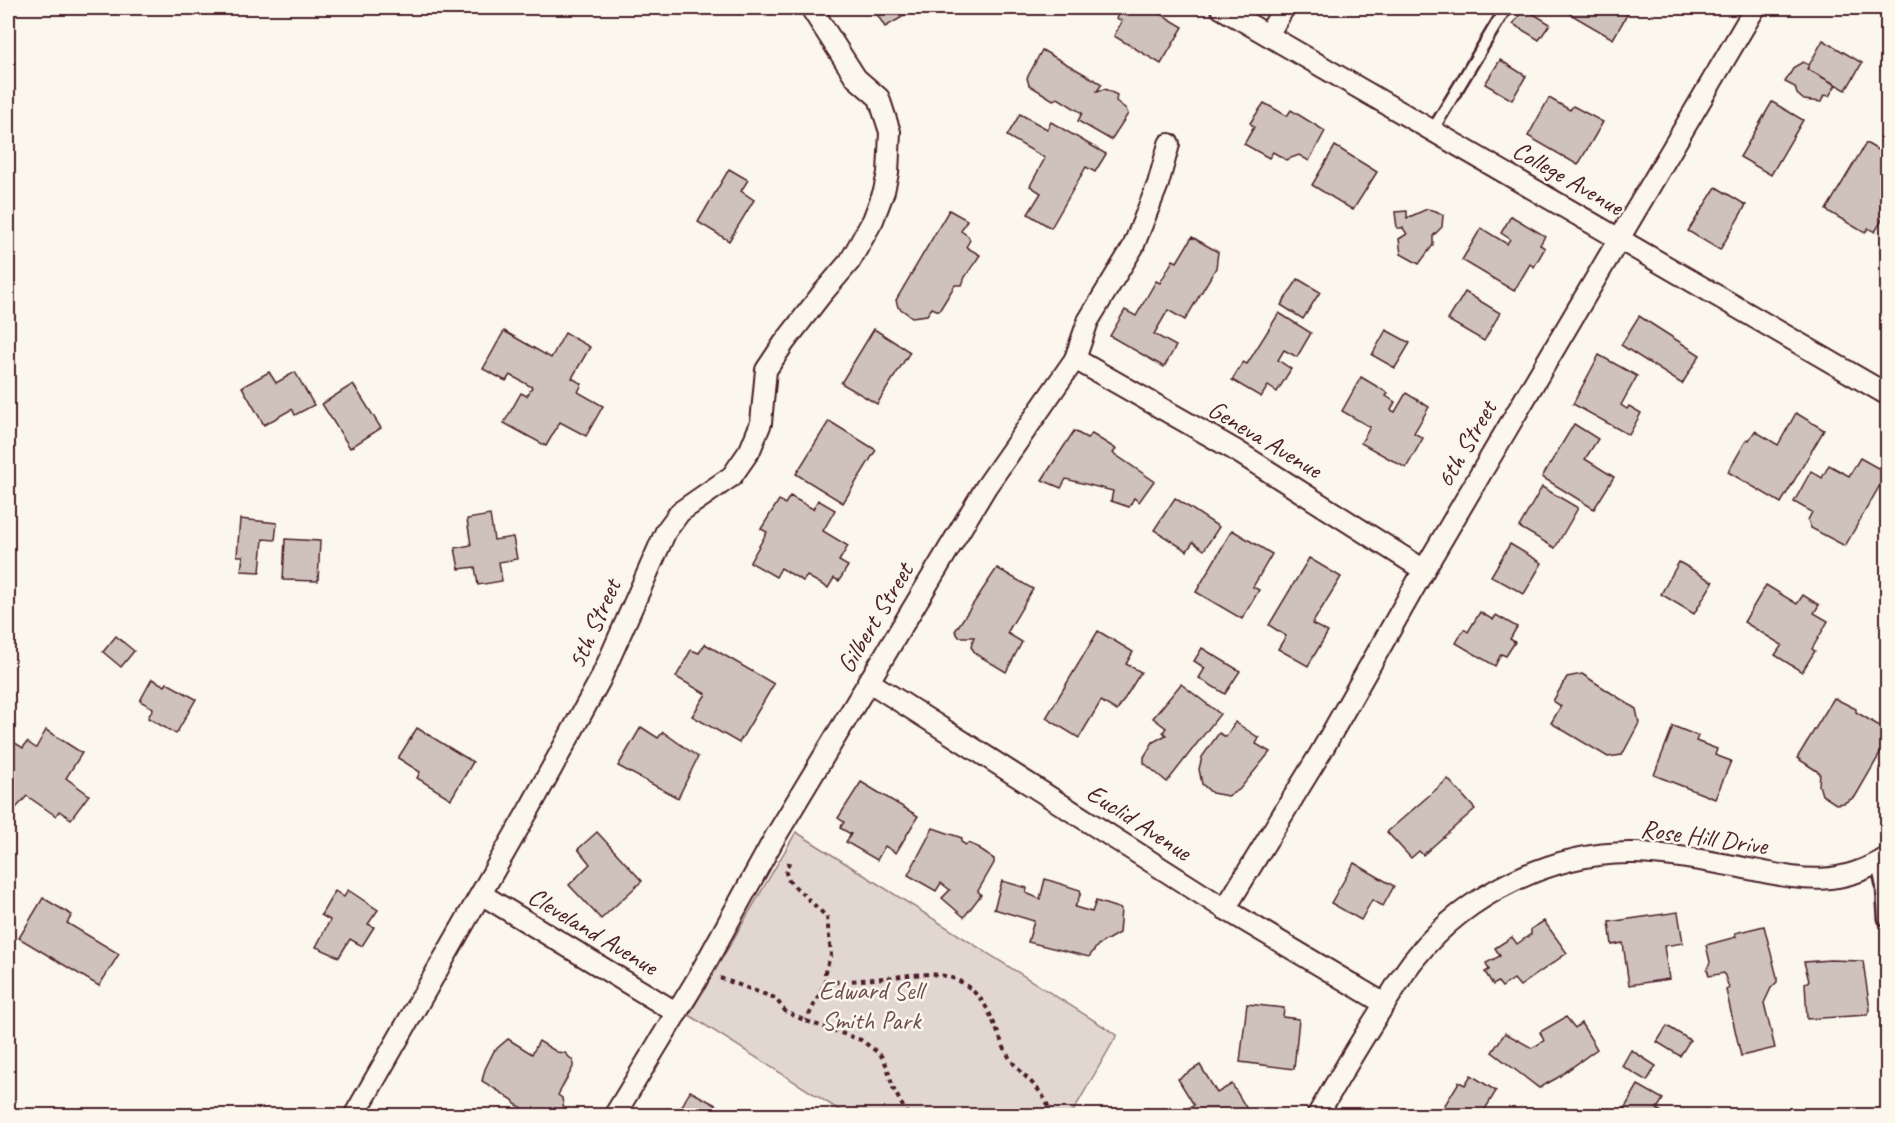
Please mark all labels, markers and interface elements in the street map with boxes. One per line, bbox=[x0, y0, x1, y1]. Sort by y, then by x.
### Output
street label: College Avenue bbox=[1507, 133, 1631, 224]
street label: Geneva Avenue bbox=[1202, 392, 1329, 487]
street label: 6th Street bbox=[1428, 393, 1505, 493]
street label: Gilbert Street bbox=[829, 555, 922, 679]
street label: 5th Street bbox=[560, 572, 629, 674]
street label: Euclid Avenue bbox=[1080, 776, 1199, 869]
street label: Rose Hill Drive bbox=[1639, 812, 1771, 862]
street label: Cleveland Avenue bbox=[522, 879, 665, 983]
park label: Edward Sell Smith Park bbox=[819, 974, 928, 1037]

